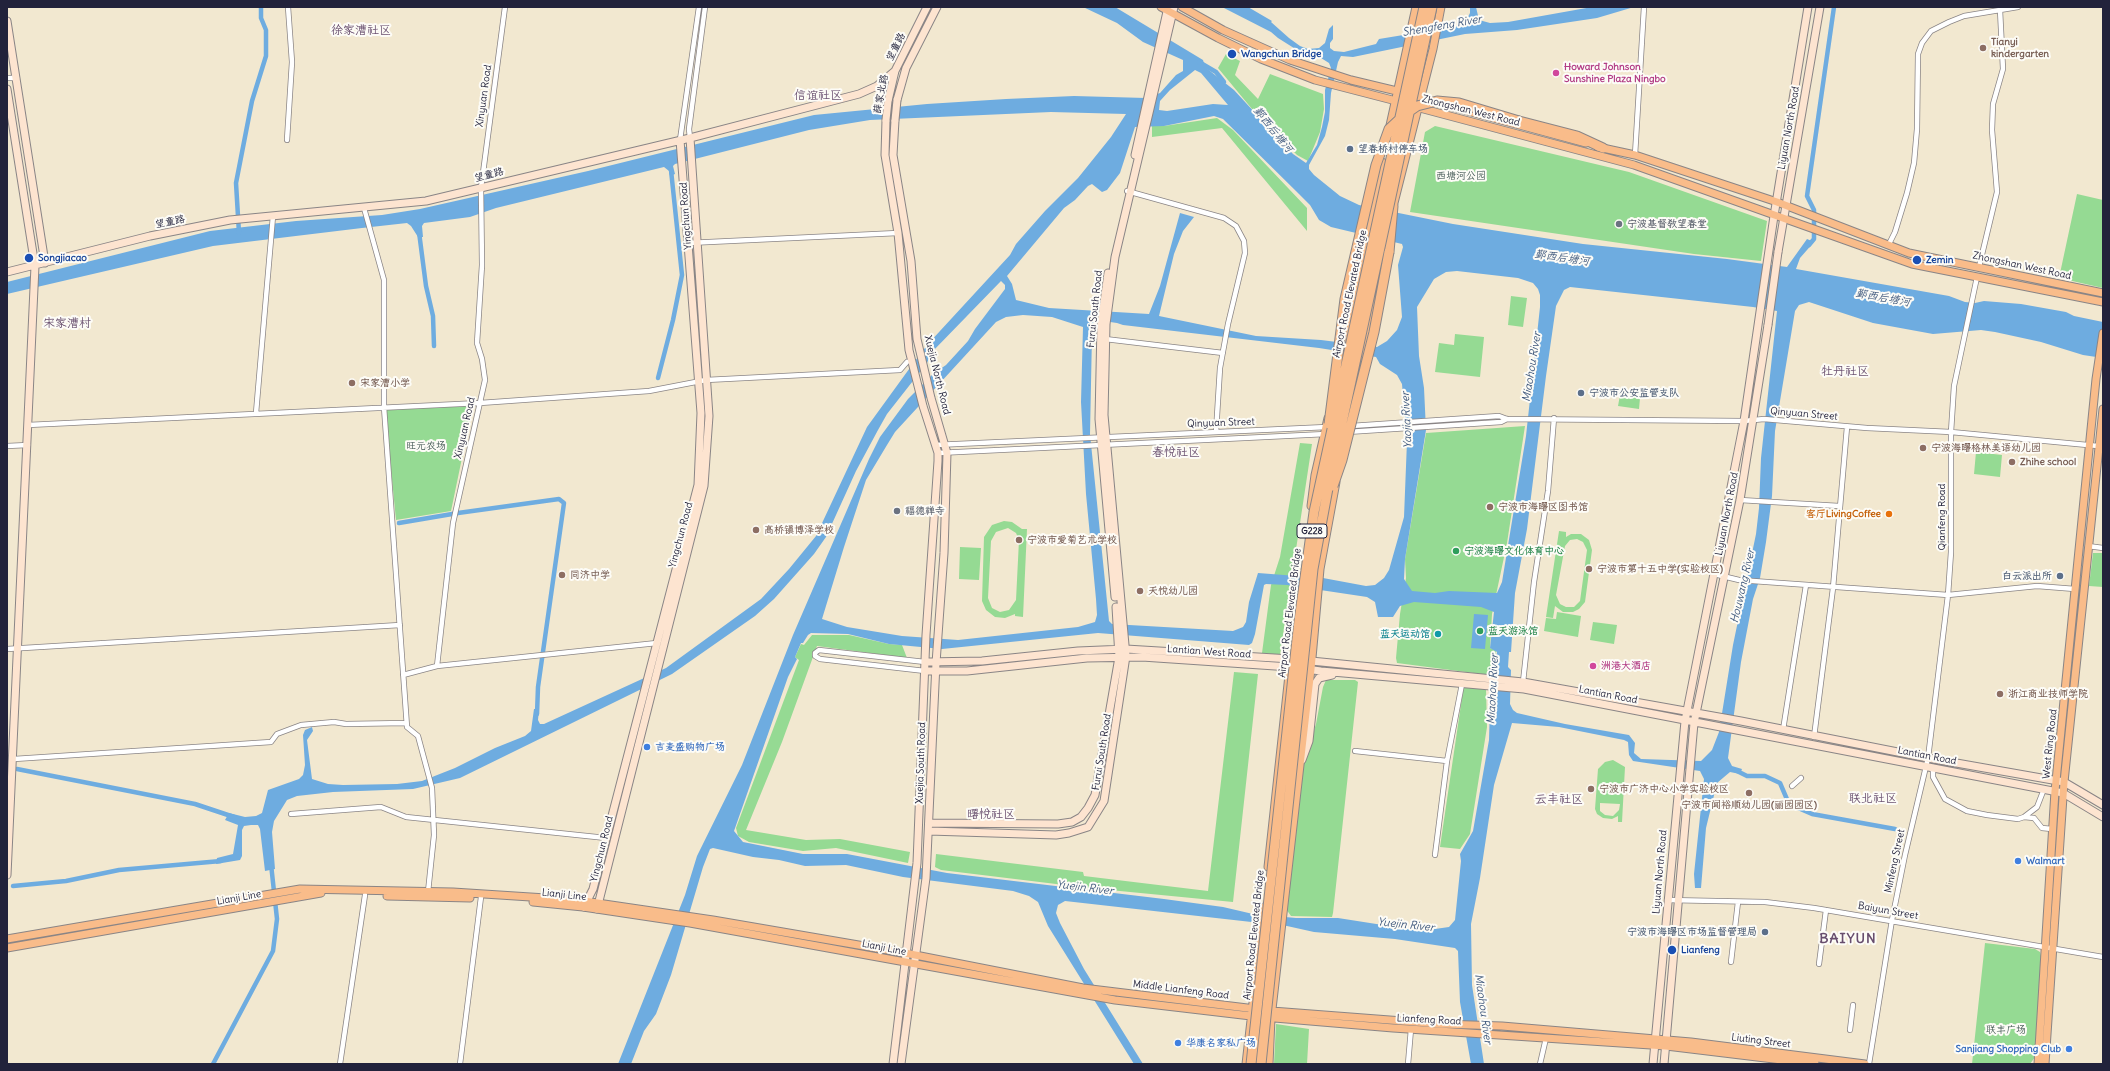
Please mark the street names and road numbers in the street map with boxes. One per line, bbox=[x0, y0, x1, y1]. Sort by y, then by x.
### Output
street label: 望童路 bbox=[884, 31, 908, 63]
street label: Xinyuan Road bbox=[474, 64, 494, 128]
street label: 薛家北路 bbox=[871, 73, 891, 115]
street label: Liyuan North Road bbox=[1776, 85, 1802, 171]
street label: Zhongshan West Road bbox=[1421, 93, 1521, 129]
street label: 望童路 bbox=[473, 166, 505, 184]
street label: Yingchun Road bbox=[678, 182, 694, 250]
street label: 望童路 bbox=[154, 213, 186, 231]
street label: Airport Road Elevated Bridge bbox=[1331, 229, 1369, 359]
street label: Zhongshan West Road bbox=[1972, 250, 2072, 282]
street label: Furui South Road bbox=[1085, 270, 1105, 348]
street label: Xuejia North Road bbox=[921, 334, 953, 416]
street label: Xinyuan Road bbox=[452, 396, 478, 460]
street label: Qinyuan Street bbox=[1770, 405, 1838, 423]
street label: Qinyuan Street bbox=[1187, 416, 1255, 430]
street label: Liyuan North Road bbox=[1713, 471, 1741, 557]
street label: Qianfeng Road bbox=[1936, 484, 1948, 550]
street label: Yingchun Road bbox=[666, 501, 696, 569]
road number: G228 bbox=[1297, 524, 1327, 538]
street label: Airport Road Elevated Bridge bbox=[1276, 548, 1304, 678]
street label: Lantian West Road bbox=[1167, 643, 1251, 661]
street label: Lantian Road bbox=[1578, 683, 1638, 707]
street label: West Ring Road bbox=[2040, 708, 2060, 780]
street label: Furui South Road bbox=[1090, 713, 1114, 791]
street label: Xuejia South Road bbox=[914, 722, 928, 804]
street label: Lantian Road bbox=[1897, 744, 1957, 768]
street label: Yingchun Road bbox=[588, 815, 616, 883]
street label: Minfeng Street bbox=[1882, 828, 1908, 894]
street label: Liyuan North Road bbox=[1650, 829, 1670, 915]
street label: Airport Road Elevated Bridge bbox=[1241, 870, 1267, 1000]
street label: Lianji Line bbox=[541, 887, 587, 903]
street label: Lianji Line bbox=[216, 888, 262, 908]
street label: Baiyun Street bbox=[1857, 900, 1919, 922]
street label: Lianji Line bbox=[861, 938, 907, 958]
street label: Middle Lianfeng Road bbox=[1132, 978, 1230, 1002]
street label: Lianfeng Road bbox=[1396, 1012, 1462, 1028]
street label: Liuting Street bbox=[1731, 1031, 1791, 1051]

